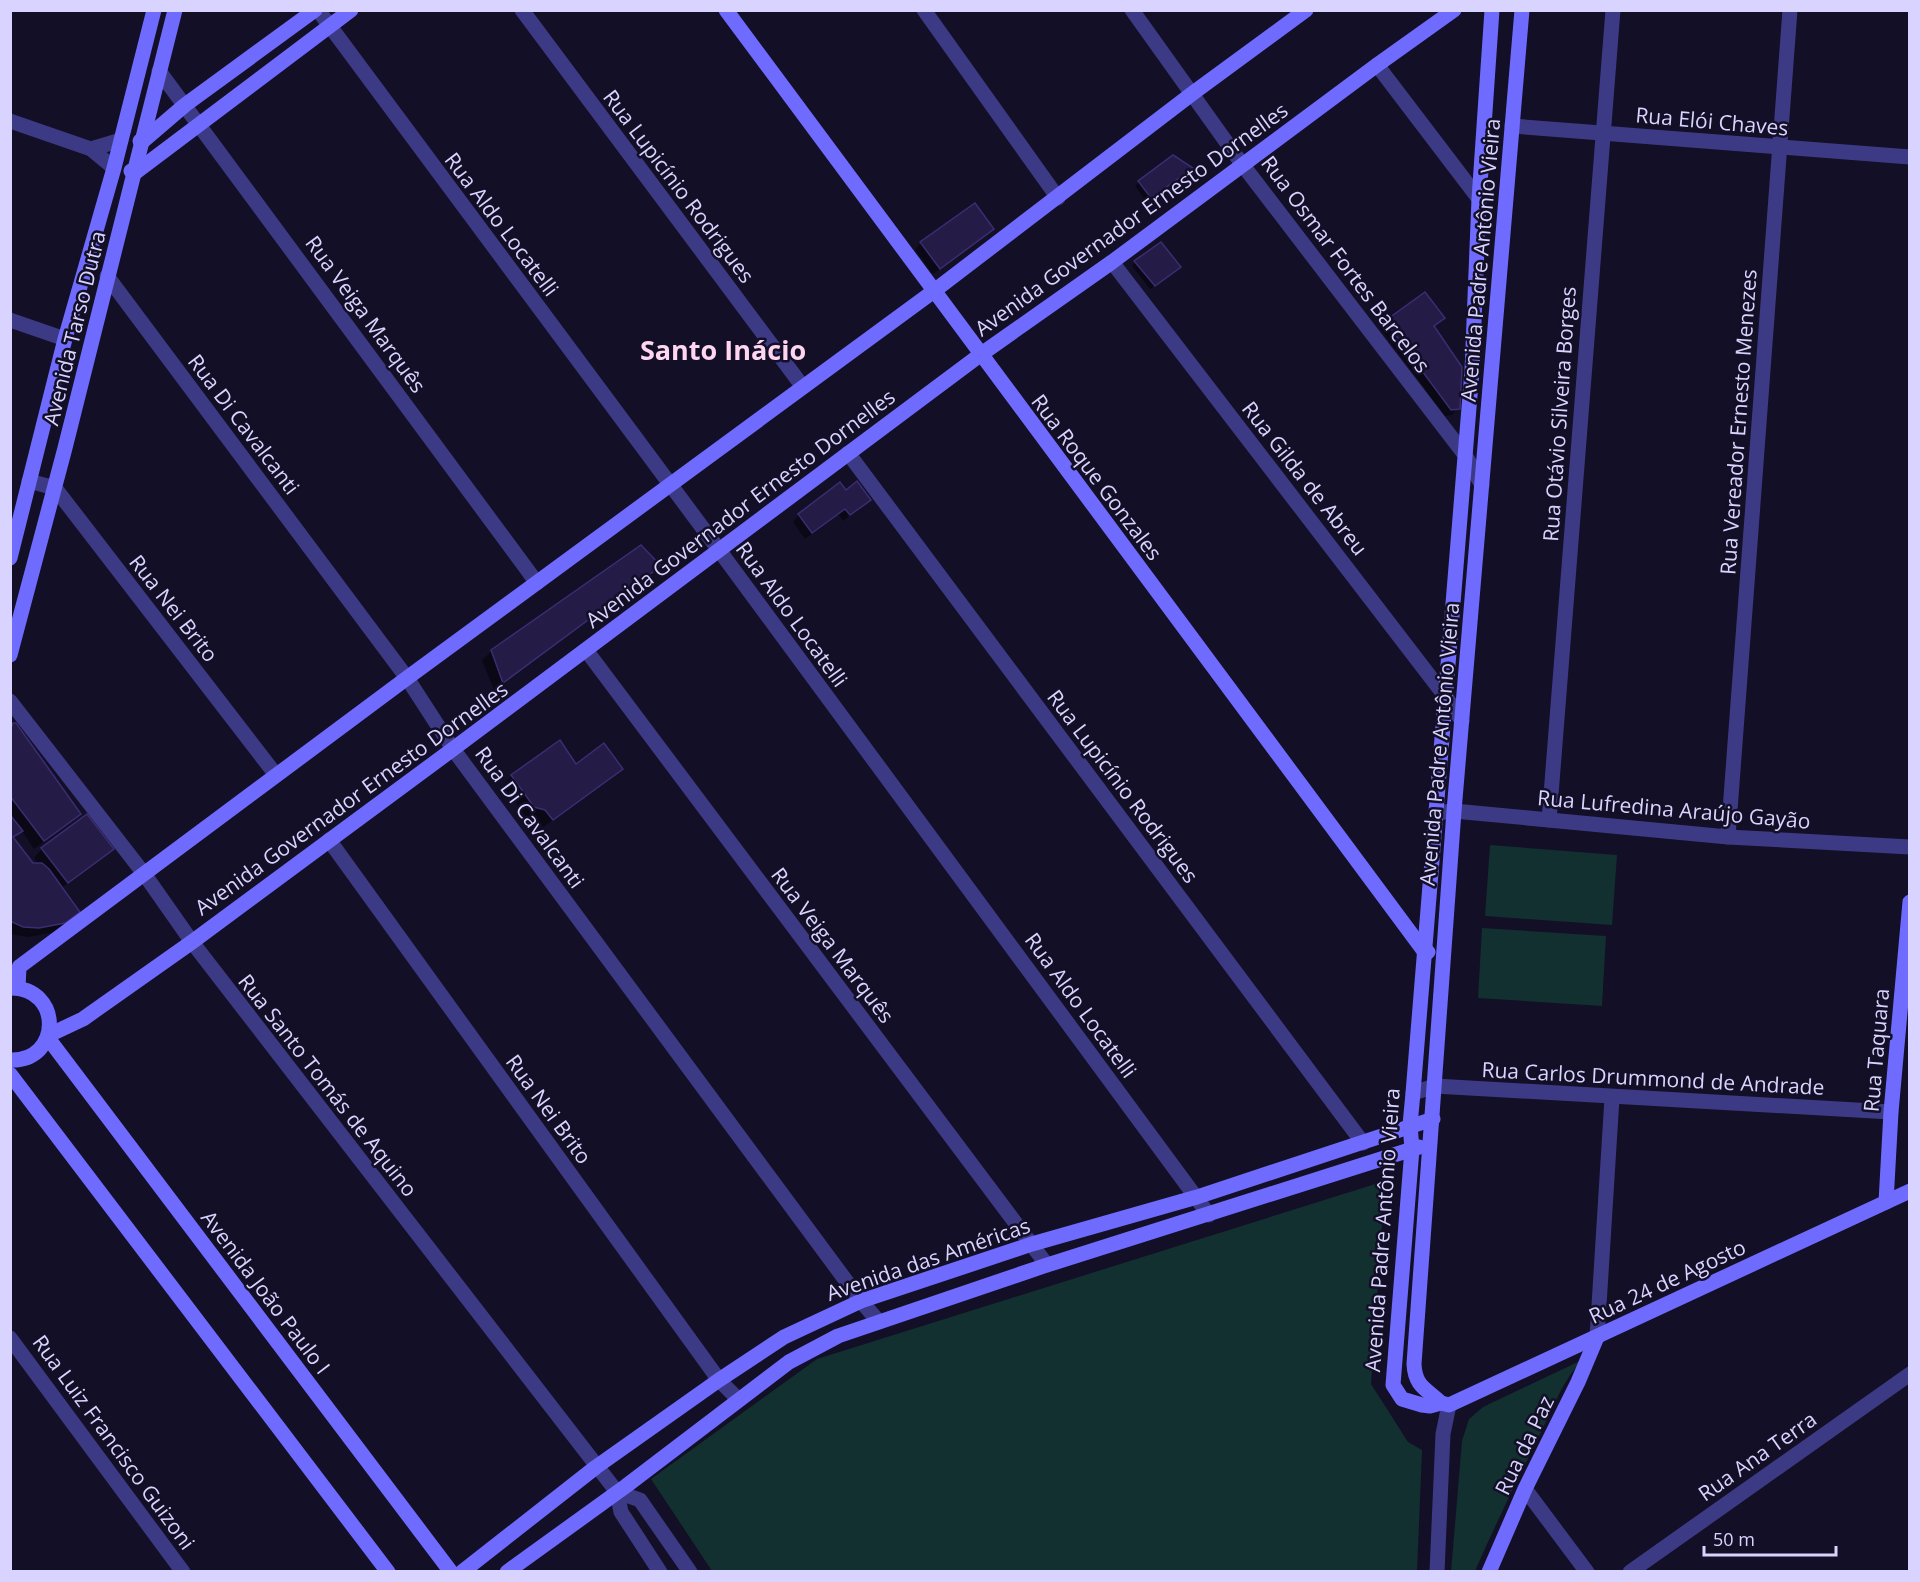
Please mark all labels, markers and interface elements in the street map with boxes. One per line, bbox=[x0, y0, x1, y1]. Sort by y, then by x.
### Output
street label: Rua Lupicínio Rodrigues bbox=[597, 84, 761, 288]
street label: Avenida Governador Ernesto Dornelles bbox=[969, 96, 1293, 342]
street label: Rua Elói Chaves bbox=[1634, 100, 1790, 142]
street label: Avenida Padre Antônio Vieira bbox=[1454, 117, 1506, 403]
street label: Rua Aldo Locatelli bbox=[439, 146, 565, 302]
street label: Rua Osmar Fortes Barcelos bbox=[1255, 150, 1437, 378]
street label: Avenida Tarso Dutra bbox=[36, 228, 112, 428]
street label: Rua Veiga Marquês bbox=[299, 230, 433, 398]
street label: Rua Vereador Ernesto Menezes bbox=[1713, 268, 1763, 576]
street label: Rua Otávio Silveira Borges bbox=[1536, 285, 1582, 543]
district label: Santo Inácio bbox=[640, 331, 806, 368]
street label: Rua Di Cavalcanti bbox=[182, 348, 306, 500]
street label: Avenida Governador Ernesto Dornelles bbox=[580, 382, 900, 634]
street label: Rua Roque Gonzales bbox=[1025, 388, 1169, 566]
street label: Rua Gilda de Abreu bbox=[1236, 395, 1374, 561]
street label: Rua Aldo Locatelli bbox=[730, 536, 854, 692]
street label: Rua Nei Brito bbox=[123, 549, 225, 667]
street label: Avenida Padre Antônio Vieira bbox=[1413, 601, 1465, 887]
street label: Avenida Governador Ernesto Dornelles bbox=[189, 675, 513, 921]
street label: Rua Lupicínio Rodrigues bbox=[1041, 684, 1205, 888]
street label: Rua Di Cavalcanti bbox=[469, 741, 591, 893]
street label: Rua Lufredina Araújo Gayão bbox=[1536, 783, 1812, 835]
street label: Rua Veiga Marquês bbox=[765, 862, 901, 1028]
street label: Rua Aldo Locatelli bbox=[1019, 927, 1143, 1083]
street label: Rua Santo Tomás de Aquino bbox=[232, 968, 424, 1202]
street label: Rua Taquara bbox=[1857, 987, 1895, 1113]
street label: Rua Nei Brito bbox=[500, 1049, 598, 1169]
street label: Rua Carlos Drummond de Andrade bbox=[1481, 1055, 1825, 1101]
street label: Avenida Padre Antônio Vieira bbox=[1358, 1087, 1406, 1373]
street label: Avenida João Paulo I bbox=[195, 1204, 337, 1380]
street label: Avenida das Américas bbox=[822, 1211, 1034, 1307]
street label: Rua 24 de Agosto bbox=[1584, 1232, 1750, 1330]
street label: Rua Luiz Francisco Guizoni bbox=[27, 1329, 201, 1555]
street label: Rua da Paz bbox=[1488, 1391, 1560, 1499]
street label: Rua Ana Terra bbox=[1692, 1405, 1822, 1507]
scale bar bbox=[1704, 1519, 1836, 1557]
text: 50 m bbox=[1713, 1527, 1755, 1551]

